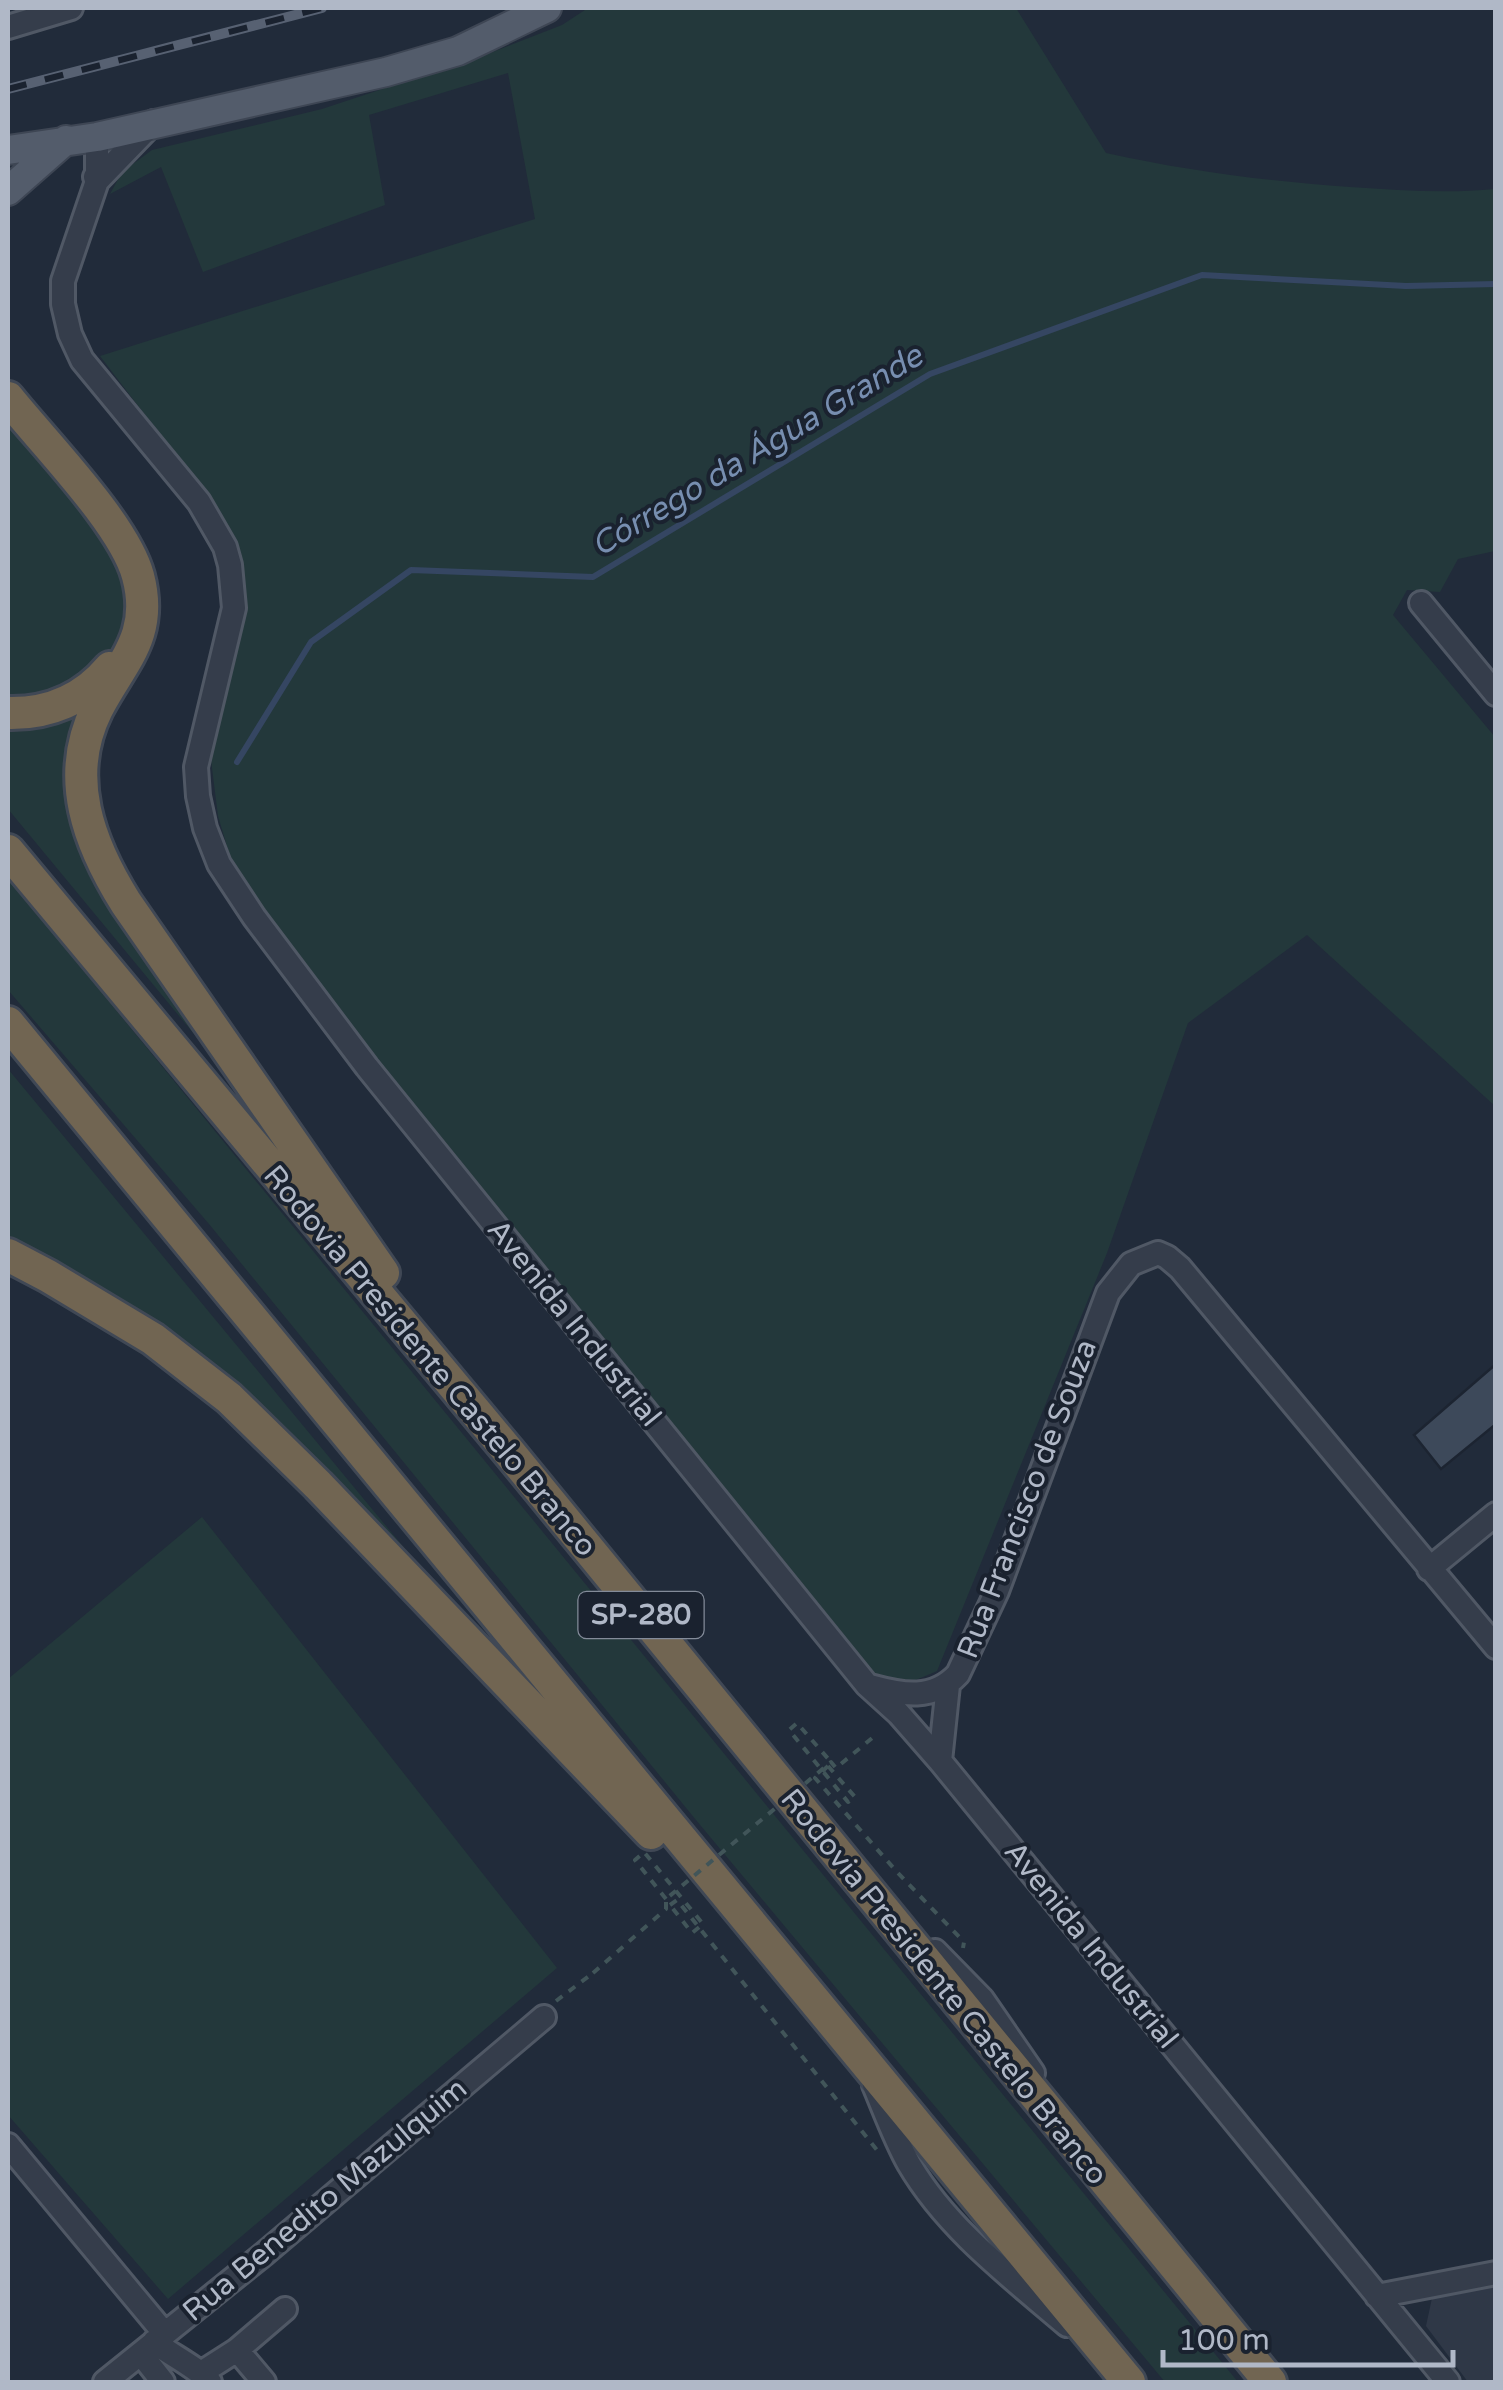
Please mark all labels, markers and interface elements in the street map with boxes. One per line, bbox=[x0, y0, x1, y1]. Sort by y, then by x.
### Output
water label: Córrego da Água Grande bbox=[585, 336, 931, 565]
street label: Rodovia Presidente Castelo Branco bbox=[255, 1158, 605, 1564]
street label: Avenida Industrial bbox=[479, 1212, 669, 1434]
street label: Rua Francisco de Souza bbox=[949, 1334, 1105, 1664]
road number: SP-280 bbox=[578, 1592, 704, 1638]
street label: Rodovia Presidente Castelo Branco bbox=[773, 1781, 1115, 2193]
street label: Avenida Industrial bbox=[996, 1834, 1186, 2056]
street label: Rua Benedito Mazulquim bbox=[175, 2070, 475, 2330]
scale bar bbox=[1163, 2305, 1453, 2367]
text: 100 m bbox=[1178, 2322, 1270, 2359]

